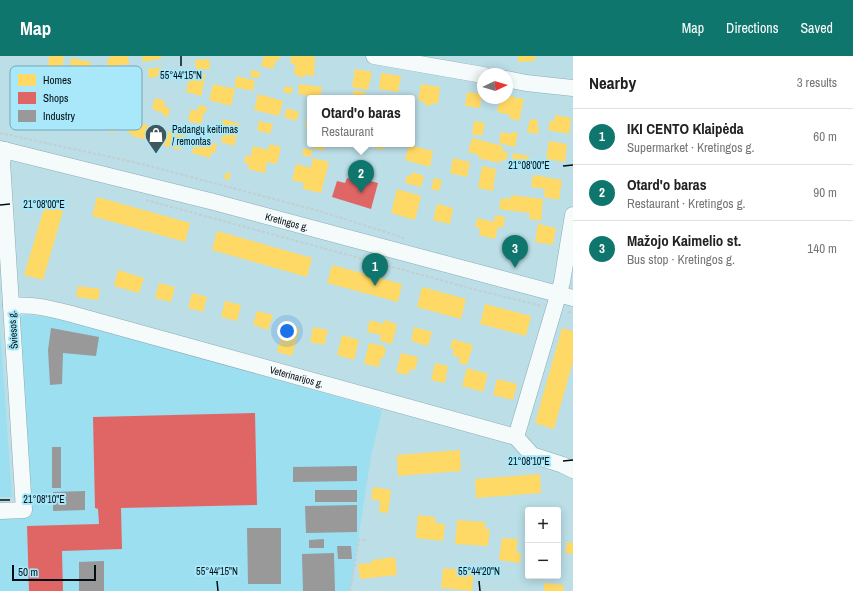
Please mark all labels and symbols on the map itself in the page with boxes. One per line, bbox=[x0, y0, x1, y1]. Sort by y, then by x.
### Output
legend bbox=[10, 66, 142, 130]
north arrow bbox=[477, 68, 513, 104]
text: 55°44'15"N bbox=[160, 69, 202, 82]
text: Homes bbox=[43, 73, 72, 87]
text: Shops bbox=[43, 91, 69, 105]
text: Industry bbox=[43, 109, 76, 123]
shop icon: Padangų keitimas / remontas bbox=[143, 122, 169, 155]
place label: Padangų keitimas / remontas bbox=[172, 123, 238, 148]
text: 21°08'00"E bbox=[508, 159, 550, 172]
pin: 2 bbox=[348, 160, 374, 193]
text: 21°08'00"E bbox=[23, 198, 65, 211]
street label: Kretingos g. bbox=[264, 210, 310, 234]
pin: 3 bbox=[502, 235, 528, 268]
pin: 1 bbox=[362, 253, 388, 286]
street label: Šviesos g. bbox=[5, 310, 21, 350]
your location bbox=[277, 321, 297, 341]
street label: Veterinarijos g. bbox=[268, 363, 325, 390]
text: 21°08'10"E bbox=[508, 455, 550, 468]
text: 21°08'10"E bbox=[23, 493, 65, 506]
scale bar bbox=[12, 563, 96, 582]
text: 55°44'15"N bbox=[196, 565, 238, 578]
text: 55°44'20"N bbox=[458, 565, 500, 578]

